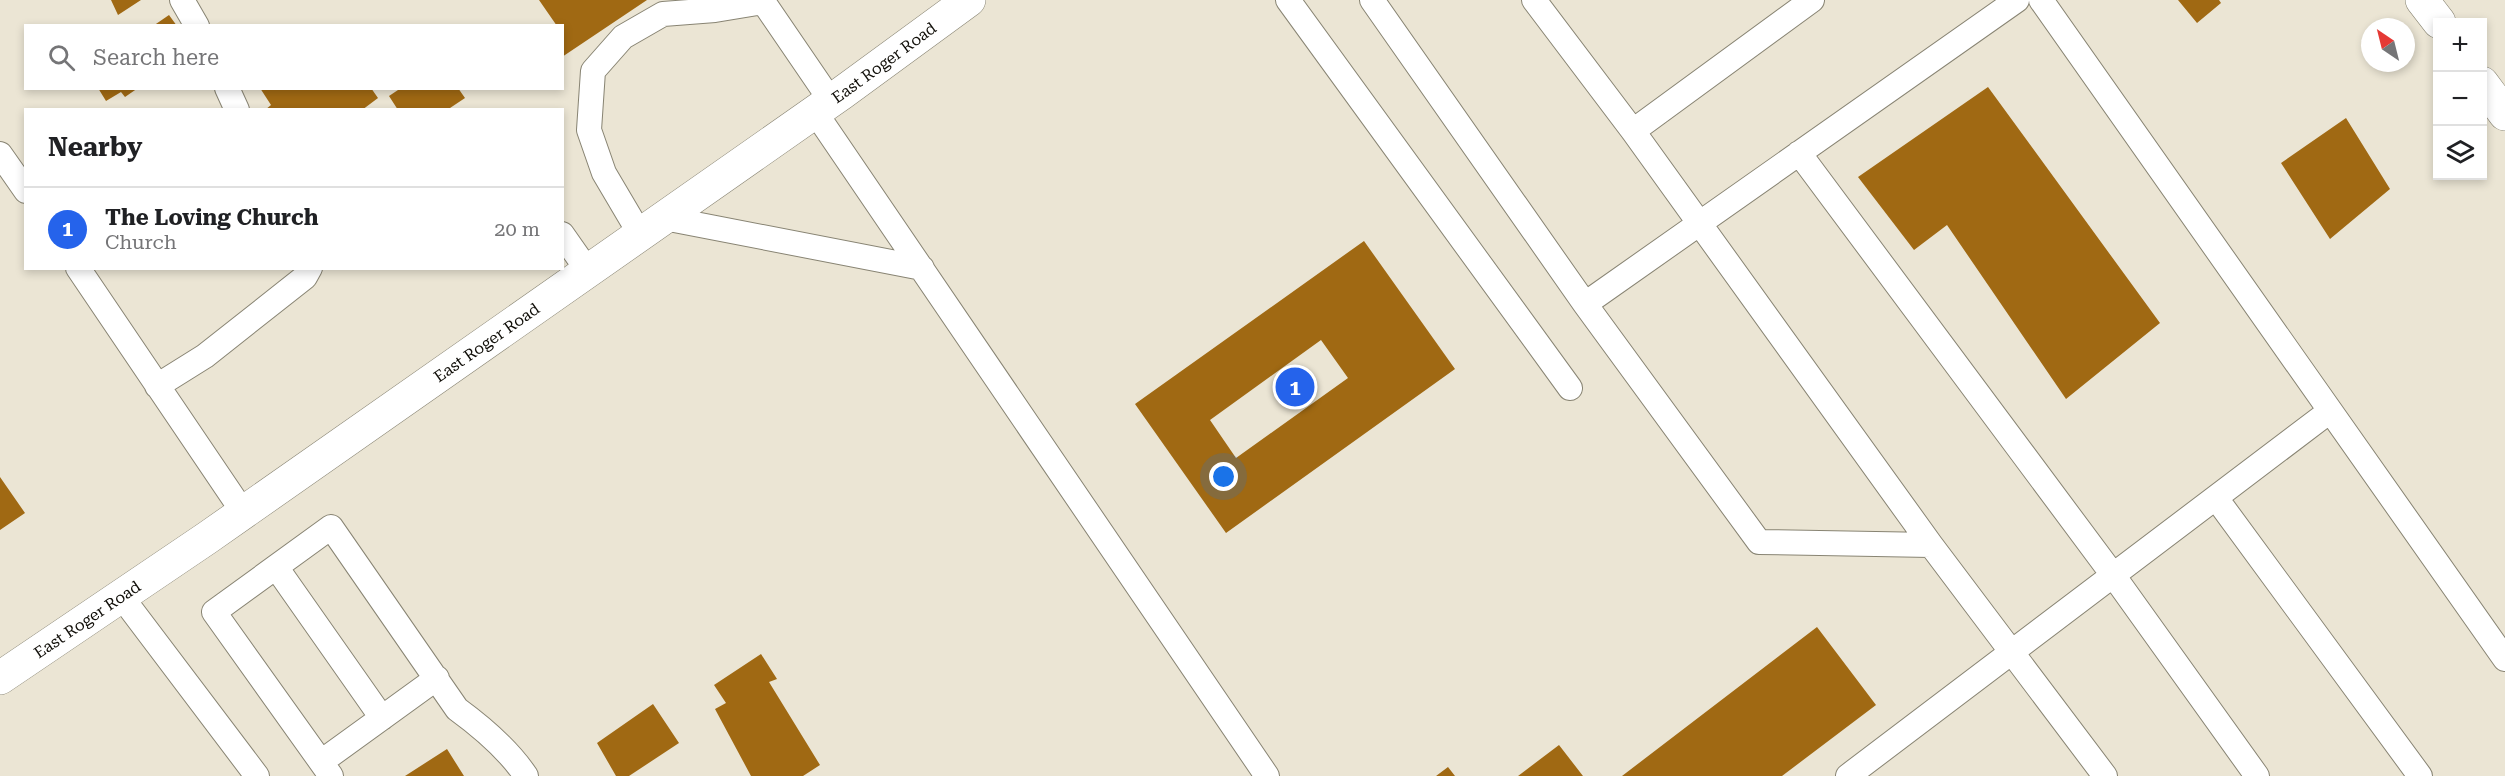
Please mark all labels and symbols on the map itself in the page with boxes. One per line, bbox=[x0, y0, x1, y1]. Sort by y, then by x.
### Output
street label: East Roger Road bbox=[828, 18, 940, 107]
north arrow bbox=[2361, 18, 2415, 72]
street label: East Roger Road bbox=[430, 299, 543, 386]
pin: 1 bbox=[1276, 364, 1314, 410]
your location bbox=[1209, 462, 1238, 491]
street label: East Roger Road bbox=[30, 577, 144, 662]

